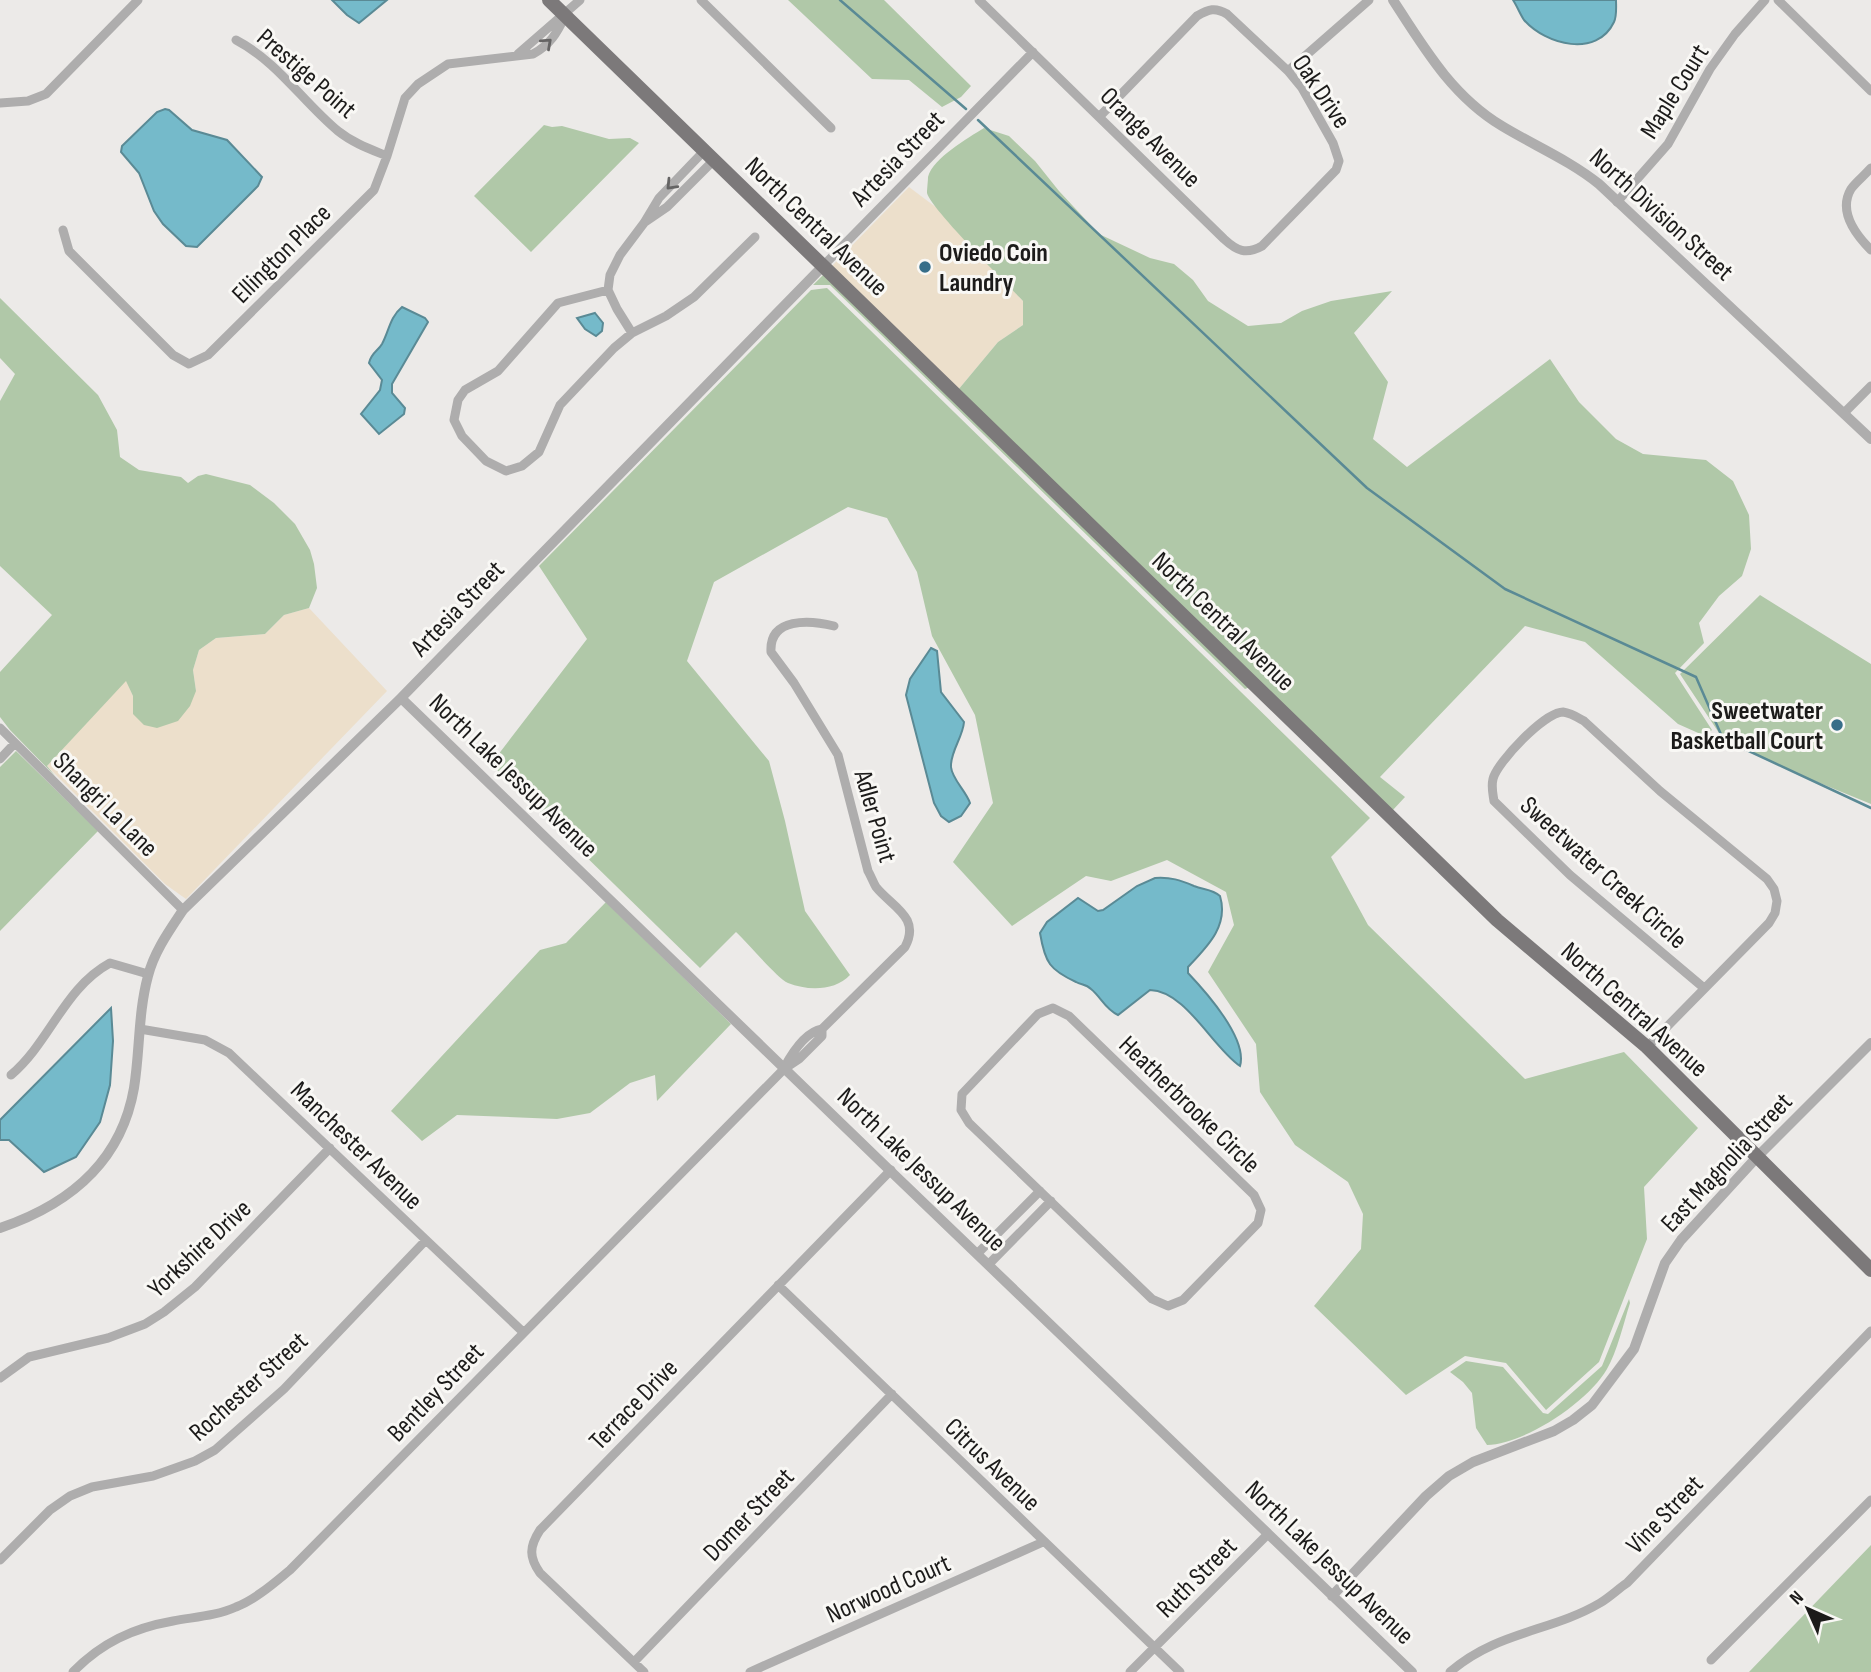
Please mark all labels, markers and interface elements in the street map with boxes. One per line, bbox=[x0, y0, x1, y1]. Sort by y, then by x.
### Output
street label: Prestige Point bbox=[250, 23, 362, 126]
one-way arrow bbox=[539, 39, 552, 51]
street label: Maple Court bbox=[1634, 39, 1716, 145]
street label: Oak Drive bbox=[1285, 49, 1357, 135]
street label: Orange Avenue bbox=[1093, 81, 1207, 195]
street label: Artesia Street bbox=[844, 105, 951, 214]
street label: North Division Street bbox=[1583, 142, 1739, 288]
street label: North Central Avenue bbox=[738, 151, 894, 303]
one-way arrow bbox=[667, 176, 680, 189]
street label: Ellington Place bbox=[226, 198, 338, 310]
place label: Oviedo Coin Laundry bbox=[939, 238, 1048, 299]
marker: Oviedo Coin Laundry bbox=[917, 259, 933, 275]
street label: North Central Avenue bbox=[1145, 546, 1301, 698]
street label: Artesia Street bbox=[404, 555, 511, 664]
street label: North Lake Jessup Avenue bbox=[422, 688, 604, 864]
place label: Sweetwater Basketball Court bbox=[1670, 696, 1823, 757]
marker: Sweetwater Basketball Court bbox=[1829, 717, 1845, 733]
street label: Shangri La Lane bbox=[46, 746, 164, 864]
street label: Adler Point bbox=[846, 766, 902, 866]
street label: Sweetwater Creek Circle bbox=[1513, 790, 1693, 956]
street label: North Central Avenue bbox=[1554, 936, 1714, 1084]
street label: Heatherbrooke Circle bbox=[1112, 1030, 1266, 1180]
street label: Manchester Avenue bbox=[284, 1075, 428, 1217]
street label: North Lake Jessup Avenue bbox=[830, 1082, 1012, 1258]
street label: East Magnolia Street bbox=[1655, 1087, 1799, 1239]
street label: Yorkshire Drive bbox=[142, 1194, 258, 1305]
street label: Rochester Street bbox=[183, 1326, 315, 1448]
street label: Bentley Street bbox=[381, 1337, 491, 1449]
street label: Terrace Drive bbox=[583, 1353, 685, 1457]
street label: Citrus Avenue bbox=[938, 1412, 1046, 1518]
street label: Domer Street bbox=[697, 1462, 801, 1568]
street label: Vine Street bbox=[1620, 1469, 1710, 1561]
street label: North Lake Jessup Avenue bbox=[1238, 1475, 1420, 1651]
street label: Ruth Street bbox=[1150, 1531, 1244, 1625]
street label: Norwood Court bbox=[822, 1548, 956, 1631]
north arrow bbox=[1773, 1574, 1843, 1644]
text: N bbox=[1785, 1586, 1809, 1610]

